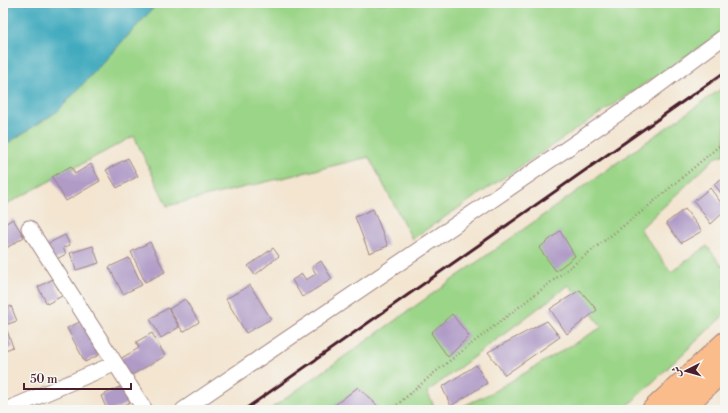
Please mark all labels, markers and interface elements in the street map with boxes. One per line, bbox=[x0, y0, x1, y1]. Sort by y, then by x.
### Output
north arrow bbox=[666, 351, 706, 391]
scale bar bbox=[24, 365, 131, 391]
text: ش bbox=[670, 366, 685, 378]
text: 50 m bbox=[30, 372, 58, 387]

